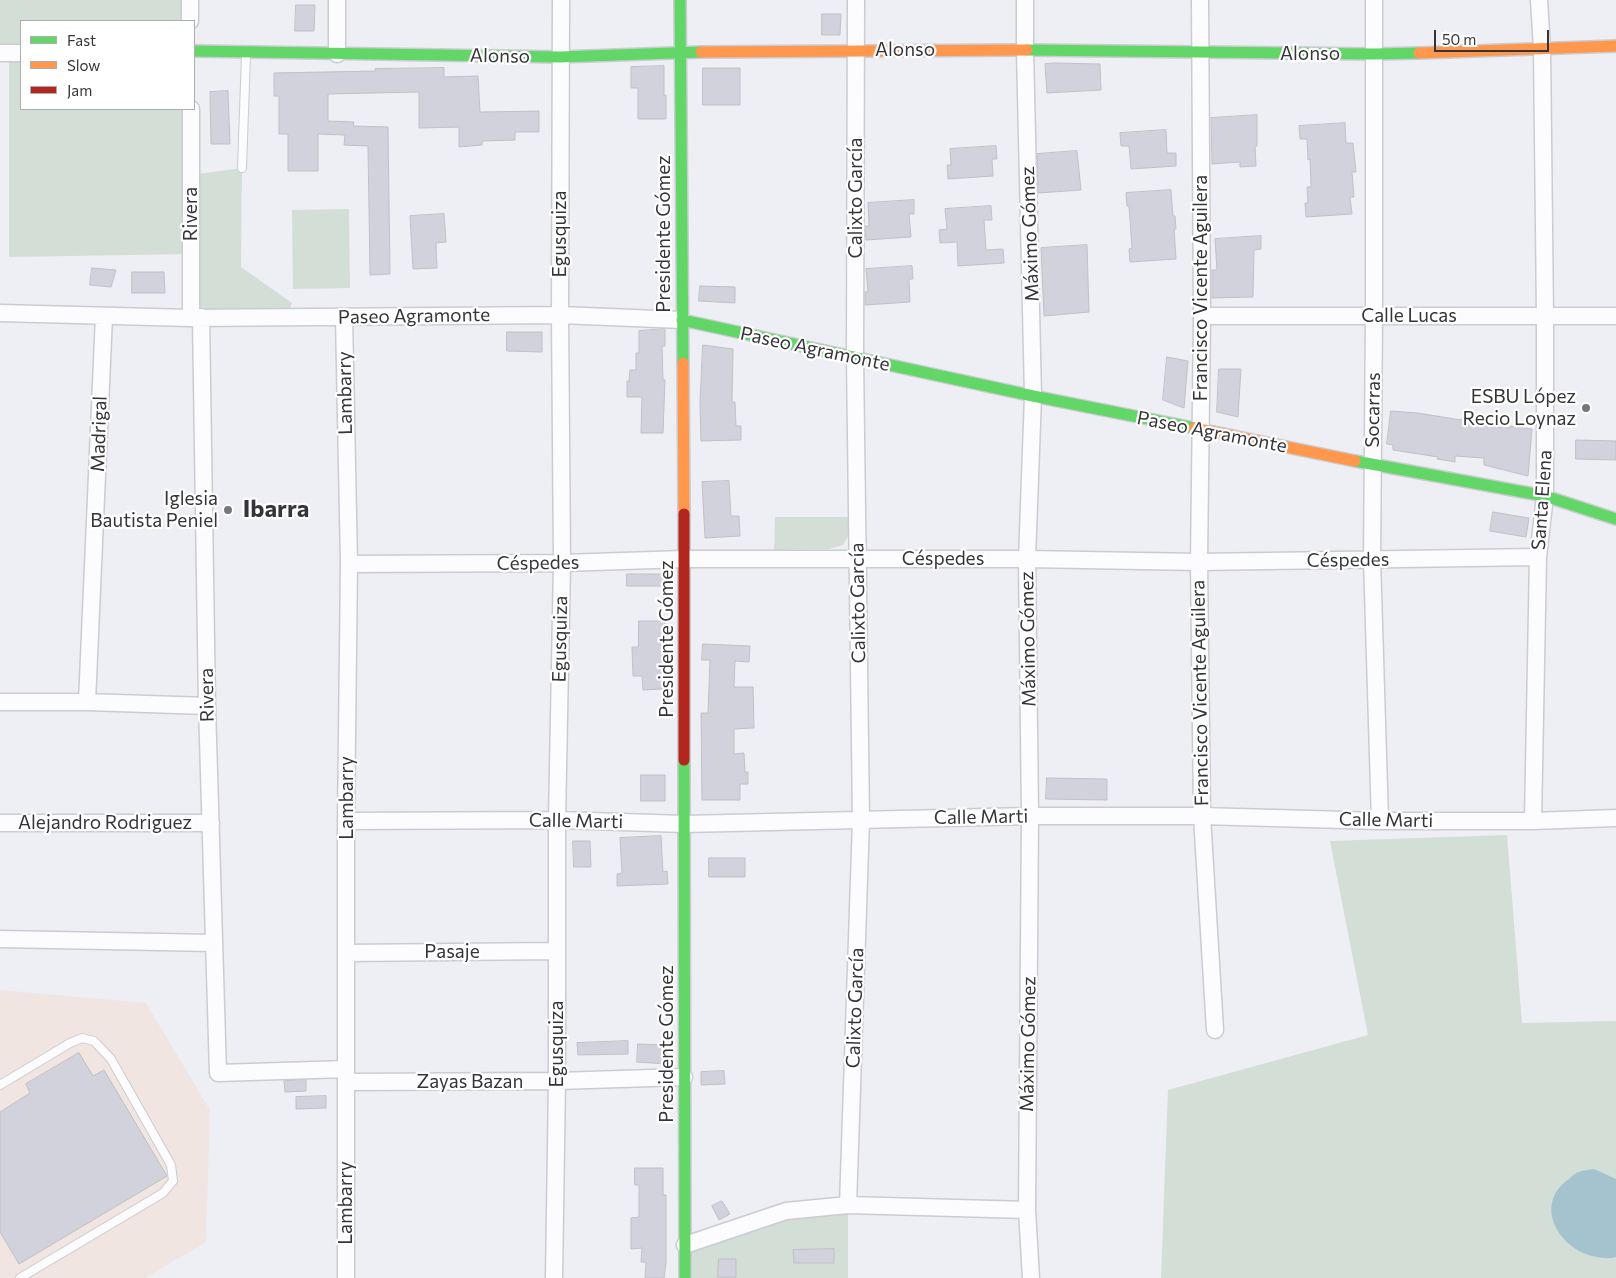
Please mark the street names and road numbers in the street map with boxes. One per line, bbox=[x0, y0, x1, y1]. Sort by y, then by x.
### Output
street label: Alonso bbox=[875, 39, 935, 61]
street label: Alonso bbox=[1280, 43, 1340, 65]
street label: Alonso bbox=[470, 44, 530, 68]
street label: Calixto García bbox=[845, 138, 867, 258]
street label: Presidente Gómez bbox=[653, 155, 675, 313]
street label: Máximo Gómez bbox=[1016, 166, 1044, 302]
street label: Francisco Vicente Aguilera bbox=[1190, 175, 1212, 401]
street label: Rivera bbox=[180, 187, 202, 241]
street label: Egusquiza bbox=[549, 191, 571, 277]
street label: Paseo Agramonte bbox=[338, 303, 490, 329]
street label: Calle Lucas bbox=[1361, 305, 1457, 327]
street label: Paseo Agramonte bbox=[738, 322, 892, 376]
street label: Lambarry bbox=[333, 351, 357, 435]
street label: Socarras bbox=[1361, 372, 1385, 448]
street label: Madrigal bbox=[86, 395, 112, 473]
street label: Paseo Agramonte bbox=[1135, 406, 1289, 458]
street label: Santa Elena bbox=[1527, 449, 1557, 551]
street label: Calixto García bbox=[846, 542, 870, 664]
street label: Céspedes bbox=[902, 548, 984, 570]
street label: Céspedes bbox=[1307, 548, 1389, 572]
street label: Céspedes bbox=[497, 551, 579, 575]
street label: Presidente Gómez bbox=[656, 560, 678, 718]
street label: Máximo Gómez bbox=[1015, 571, 1041, 707]
street label: Francisco Vicente Aguilera bbox=[1187, 580, 1213, 806]
street label: Egusquiza bbox=[548, 595, 572, 683]
street label: Rivera bbox=[195, 668, 219, 722]
street label: Lambarry bbox=[336, 756, 358, 840]
street label: Calle Marti bbox=[934, 805, 1028, 829]
street label: Calle Marti bbox=[1339, 808, 1433, 832]
street label: Calle Marti bbox=[529, 809, 623, 833]
street label: Alejandro Rodriguez bbox=[18, 812, 192, 834]
street label: Pasaje bbox=[424, 941, 480, 963]
street label: Calixto García bbox=[841, 947, 869, 1069]
street label: Presidente Gómez bbox=[656, 965, 678, 1123]
street label: Máximo Gómez bbox=[1015, 976, 1041, 1112]
street label: Egusquiza bbox=[546, 1001, 568, 1087]
street label: Zayas Bazan bbox=[417, 1071, 523, 1093]
street label: Lambarry bbox=[335, 1161, 357, 1245]

